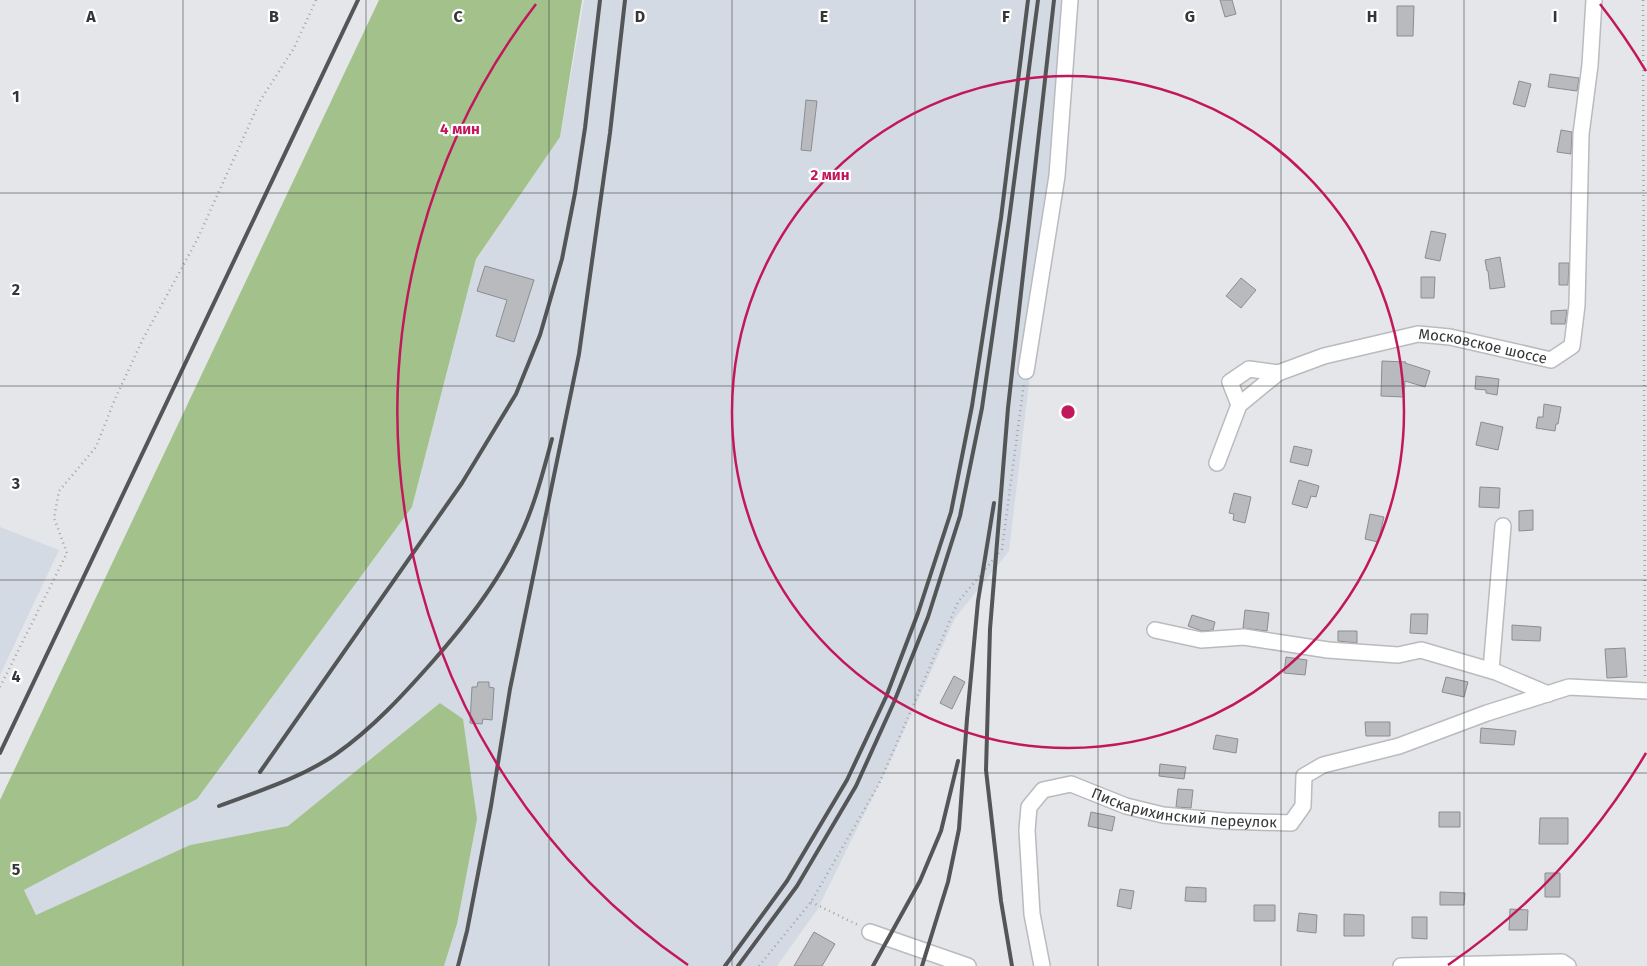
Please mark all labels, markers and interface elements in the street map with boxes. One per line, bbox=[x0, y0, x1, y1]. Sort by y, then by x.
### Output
text: A bbox=[85, 7, 96, 26]
text: B bbox=[269, 7, 279, 26]
text: C bbox=[453, 7, 463, 26]
text: D bbox=[635, 7, 645, 26]
text: E bbox=[820, 7, 828, 26]
text: F bbox=[1002, 7, 1010, 26]
text: G bbox=[1185, 7, 1195, 26]
text: H bbox=[1367, 7, 1377, 26]
text: I bbox=[1553, 7, 1557, 26]
text: 1 bbox=[12, 87, 20, 106]
text: 4 мин bbox=[440, 120, 480, 138]
text: 2 мин bbox=[810, 166, 850, 184]
text: 2 bbox=[12, 280, 20, 299]
street label: Московское шоссе bbox=[1418, 325, 1549, 368]
centre of rings bbox=[1059, 403, 1077, 421]
text: 3 bbox=[11, 474, 20, 493]
text: 4 bbox=[11, 667, 21, 686]
street label: Пискарихинский переулок bbox=[1089, 784, 1277, 832]
text: 5 bbox=[12, 860, 21, 879]

